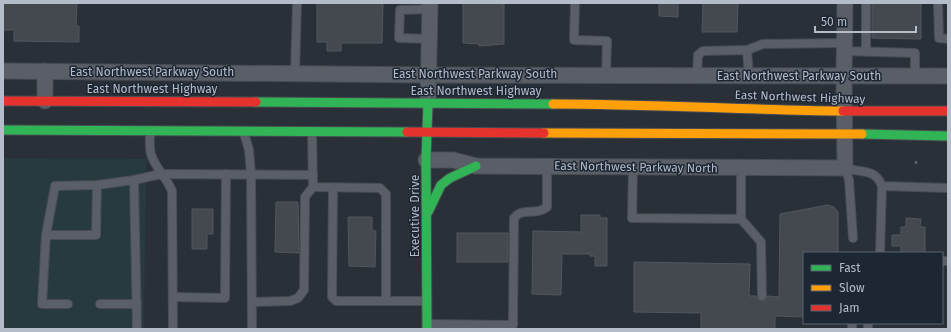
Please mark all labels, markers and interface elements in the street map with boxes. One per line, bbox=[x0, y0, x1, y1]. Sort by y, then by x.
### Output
scale bar bbox=[815, 8, 916, 34]
text: 50 m bbox=[821, 15, 847, 29]
street label: East Northwest Parkway South bbox=[70, 65, 234, 79]
street label: East Northwest Parkway South bbox=[393, 67, 557, 81]
street label: East Northwest Parkway South bbox=[717, 69, 881, 83]
street label: East Northwest Highway bbox=[87, 82, 217, 96]
street label: East Northwest Highway bbox=[411, 84, 541, 98]
street label: East Northwest Highway bbox=[734, 88, 866, 106]
street label: East Northwest Parkway North bbox=[554, 159, 718, 175]
street label: Executive Drive bbox=[408, 175, 422, 257]
legend bbox=[803, 252, 943, 324]
text: Fast bbox=[839, 261, 861, 275]
text: Slow bbox=[839, 281, 865, 295]
text: Jam bbox=[839, 301, 859, 315]

